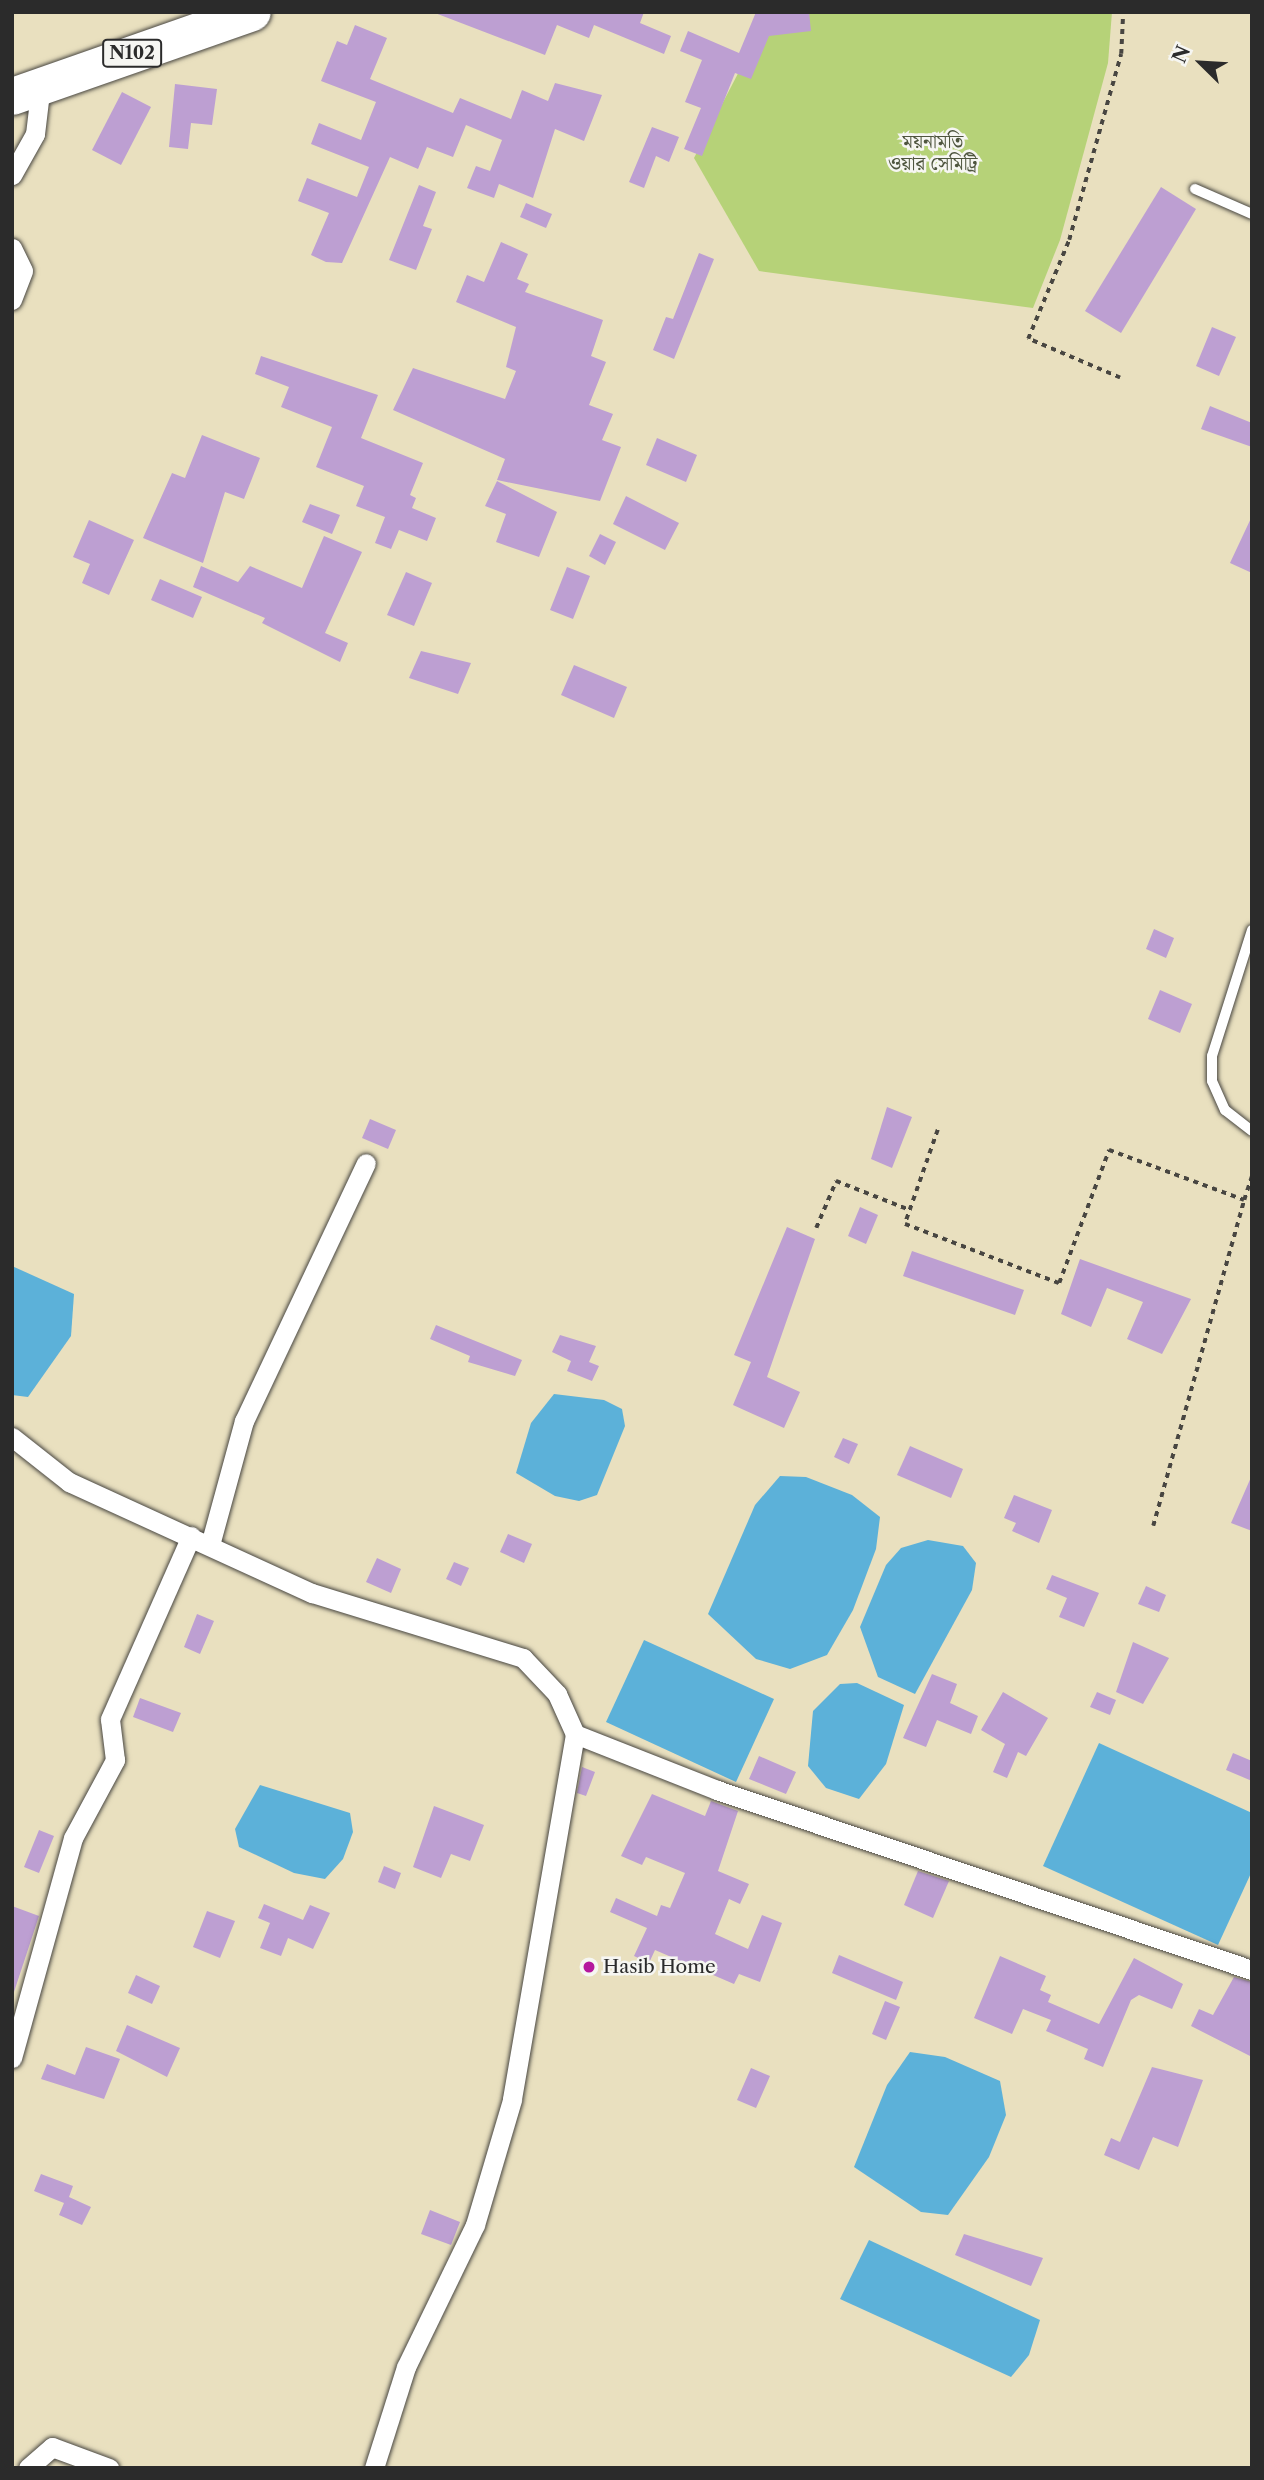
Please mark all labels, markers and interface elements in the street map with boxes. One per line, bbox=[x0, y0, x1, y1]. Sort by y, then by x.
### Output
north arrow bbox=[1166, 28, 1236, 98]
road number: N102 bbox=[100, 38, 164, 68]
text: N bbox=[1167, 42, 1195, 66]
park label: ময়নামতি ওয়ার সেমিট্রি bbox=[888, 131, 978, 175]
place label: Hasib Home bbox=[603, 1956, 716, 1978]
marker: Hasib Home bbox=[581, 1959, 597, 1975]

